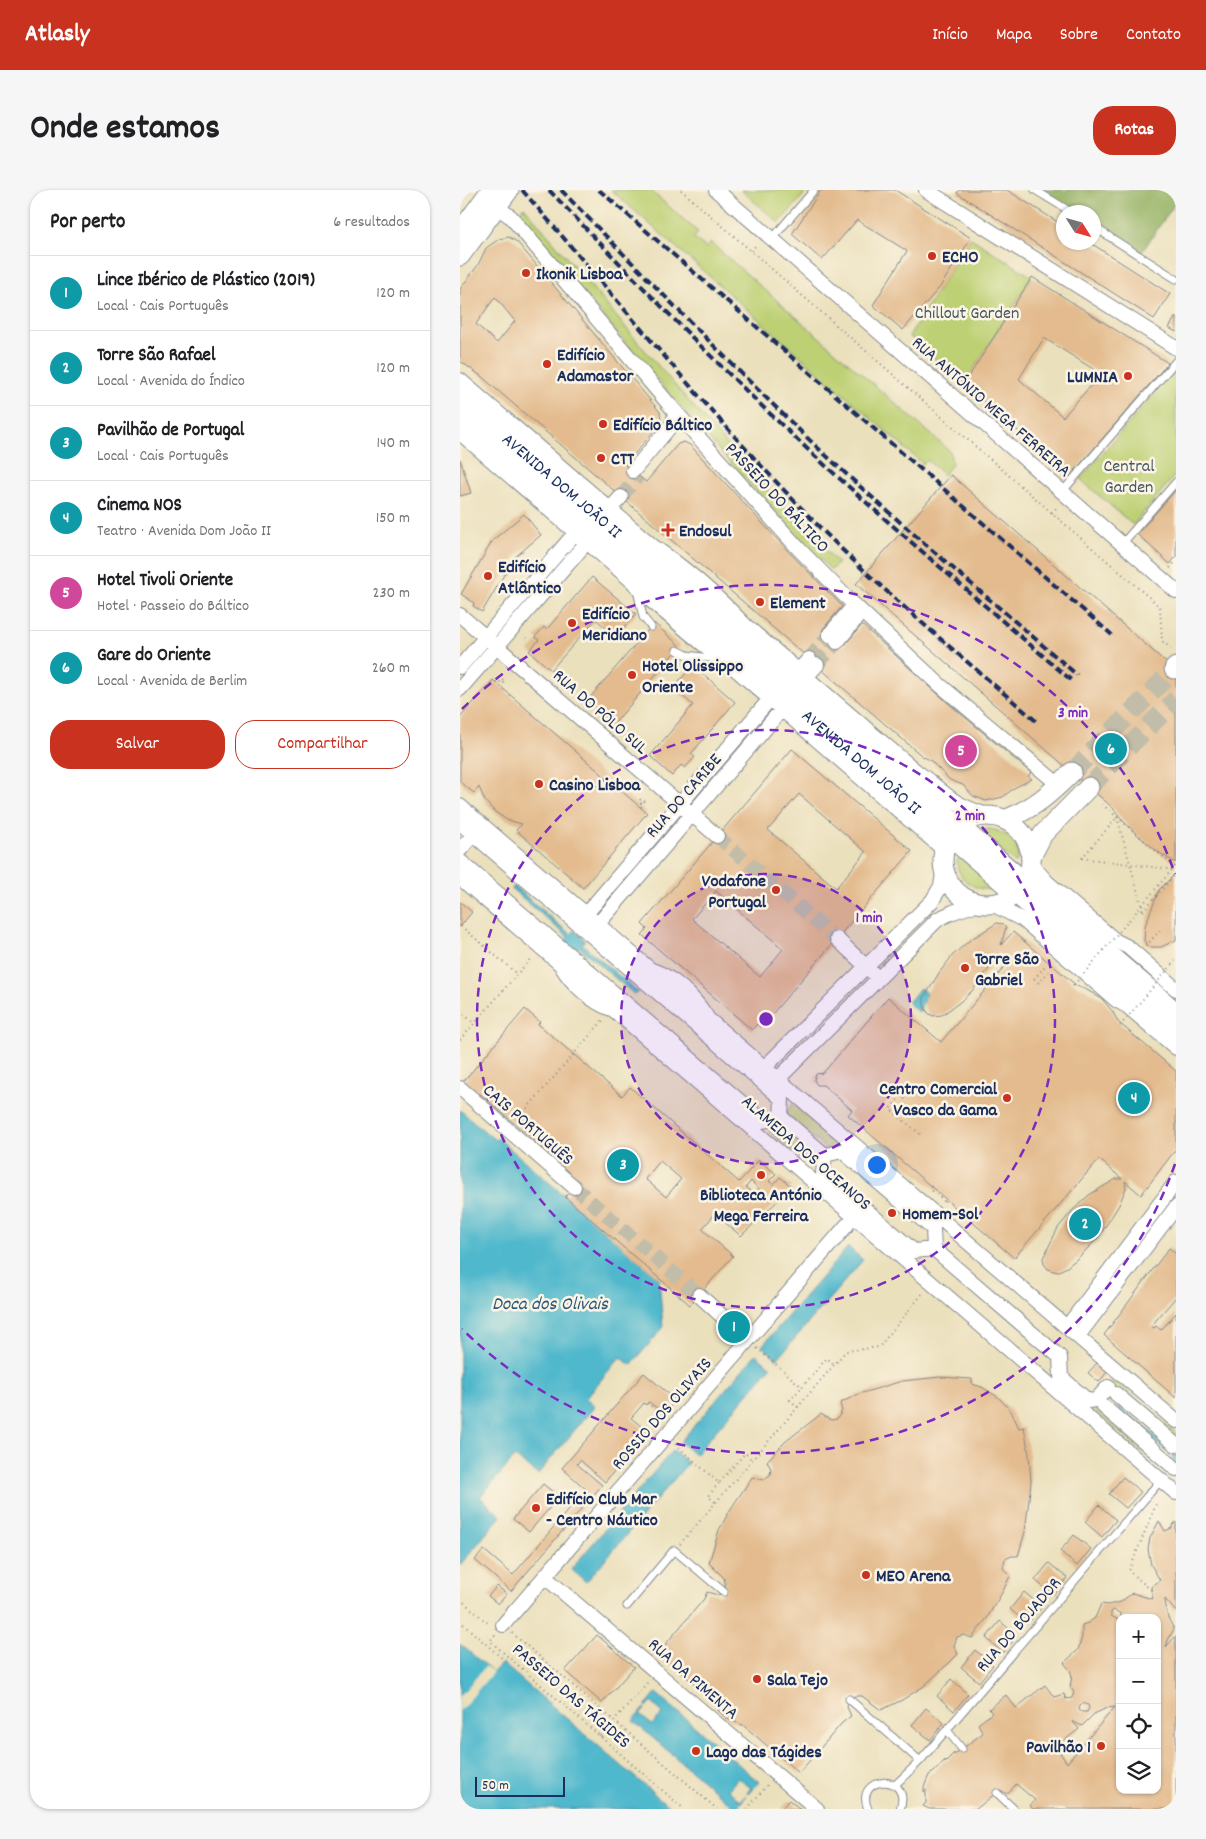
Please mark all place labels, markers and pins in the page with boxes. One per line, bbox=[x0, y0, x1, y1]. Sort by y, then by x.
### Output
place label: ECHO bbox=[942, 246, 979, 271]
marker: ECHO bbox=[926, 250, 938, 262]
place label: Ikonik Lisboa bbox=[536, 263, 623, 288]
marker: Ikonik Lisboa bbox=[520, 267, 532, 279]
place label: Edifício Adamastor bbox=[557, 344, 634, 390]
marker: Edifício Adamastor bbox=[541, 358, 553, 370]
place label: LUMNIA bbox=[1067, 366, 1118, 391]
marker: LUMNIA bbox=[1122, 370, 1134, 382]
place label: Edifício Báltico bbox=[613, 414, 712, 439]
marker: Edifício Báltico bbox=[597, 418, 609, 430]
place label: CTT bbox=[611, 448, 635, 473]
marker: CTT bbox=[595, 452, 607, 464]
place label: Endosul bbox=[679, 520, 732, 545]
marker: Endosul bbox=[661, 523, 675, 537]
place label: Edifício Atlântico bbox=[498, 556, 561, 602]
marker: Edifício Atlântico bbox=[482, 570, 494, 582]
place label: Element bbox=[770, 592, 826, 617]
marker: Element bbox=[754, 596, 766, 608]
place label: Edifício Meridiano bbox=[582, 603, 647, 649]
marker: Edifício Meridiano bbox=[566, 617, 578, 629]
place label: Hotel Olissippo Oriente bbox=[642, 655, 743, 701]
marker: Hotel Olissippo Oriente bbox=[626, 669, 638, 681]
pin: 6 bbox=[1095, 730, 1127, 768]
pin: 5 bbox=[945, 732, 977, 770]
place label: Casino Lisboa bbox=[549, 774, 641, 799]
marker: Casino Lisboa bbox=[533, 778, 545, 790]
place label: Vodafone Portugal bbox=[702, 870, 767, 916]
marker: Vodafone Portugal bbox=[770, 884, 782, 896]
place label: Torre São Gabriel bbox=[975, 948, 1039, 994]
marker: Torre São Gabriel bbox=[959, 962, 971, 974]
centre of rings bbox=[757, 1010, 775, 1028]
place label: Centro Comercial Vasco da Gama bbox=[879, 1078, 998, 1124]
pin: 4 bbox=[1118, 1079, 1150, 1117]
marker: Centro Comercial Vasco da Gama bbox=[1001, 1092, 1013, 1104]
pin: 3 bbox=[607, 1146, 639, 1184]
marker: Biblioteca António Mega Ferreira bbox=[755, 1169, 767, 1181]
place label: Biblioteca António Mega Ferreira bbox=[700, 1184, 822, 1230]
place label: Homem-Sol bbox=[902, 1203, 979, 1228]
pin: 2 bbox=[1069, 1205, 1101, 1243]
marker: Homem-Sol bbox=[886, 1207, 898, 1219]
pin: 1 bbox=[718, 1308, 750, 1346]
place label: Edifício Club Mar - Centro Náutico bbox=[546, 1488, 658, 1534]
marker: Edifício Club Mar - Centro Náutico bbox=[530, 1502, 542, 1514]
place label: MEO Arena bbox=[876, 1565, 951, 1590]
marker: MEO Arena bbox=[860, 1569, 872, 1581]
place label: Sala Tejo bbox=[767, 1669, 828, 1694]
marker: Sala Tejo bbox=[751, 1673, 763, 1685]
place label: Pavilhão 1 bbox=[1026, 1736, 1091, 1761]
marker: Pavilhão 1 bbox=[1095, 1740, 1107, 1752]
place label: Lago das Tágides bbox=[706, 1741, 822, 1766]
marker: Lago das Tágides bbox=[690, 1745, 702, 1757]

